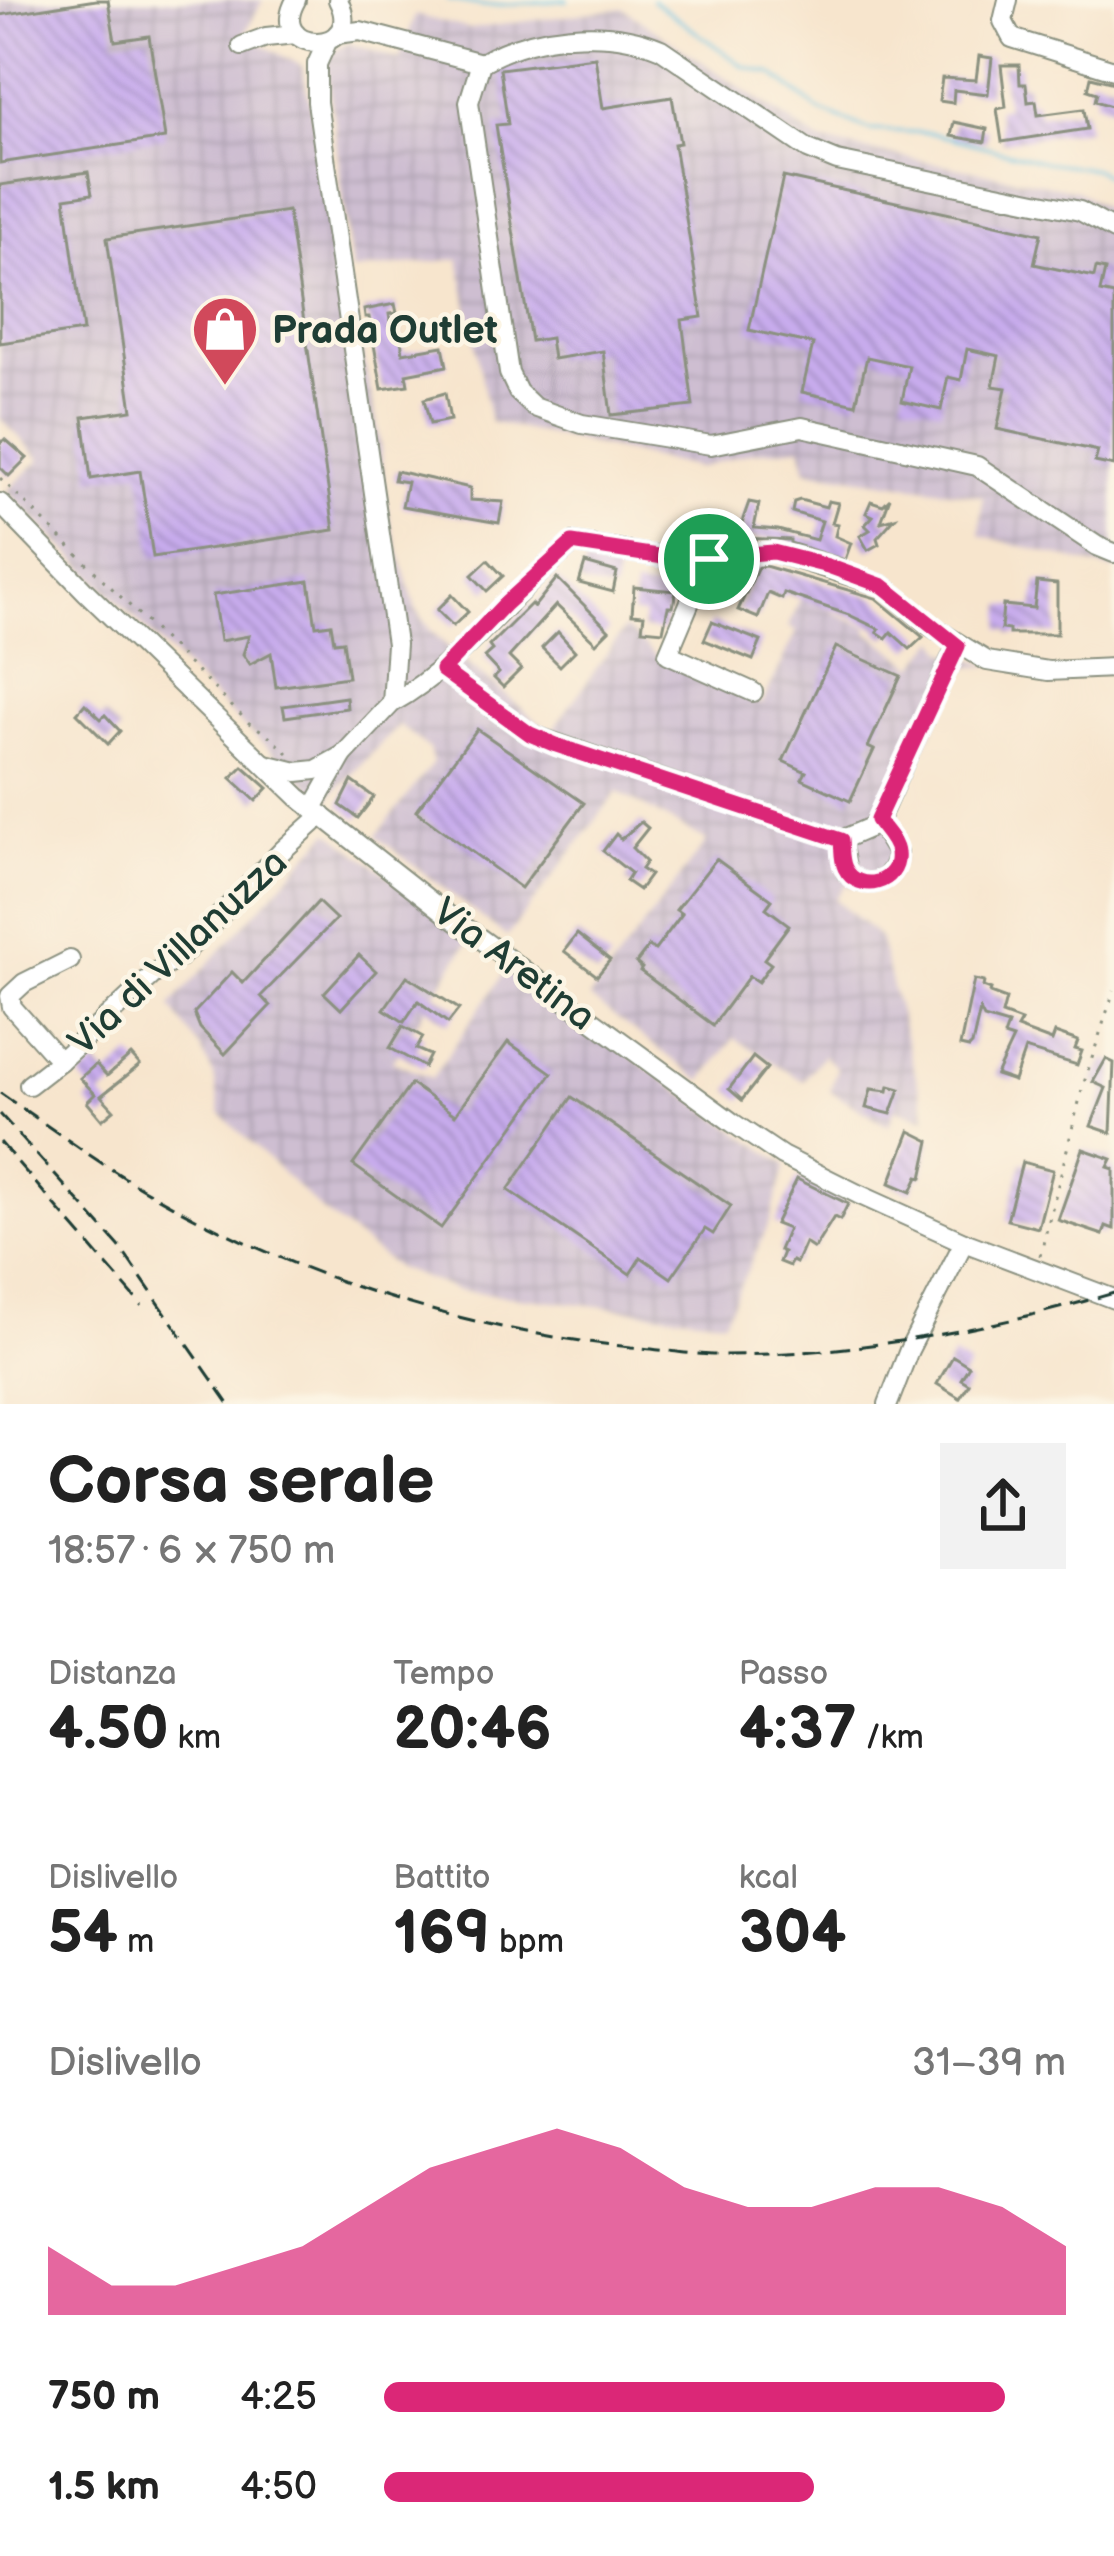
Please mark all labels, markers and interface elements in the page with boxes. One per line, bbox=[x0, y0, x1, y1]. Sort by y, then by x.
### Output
shop icon: Prada Outlet bbox=[190, 294, 260, 388]
place label: Prada Outlet bbox=[272, 308, 498, 355]
pin bbox=[658, 508, 760, 610]
icon: arrive bbox=[676, 526, 742, 592]
street label: Via di Villanuzza bbox=[60, 840, 298, 1066]
street label: Via Aretina bbox=[423, 889, 604, 1041]
text: Corsa serale bbox=[48, 1443, 435, 1522]
button: share bbox=[940, 1443, 1066, 1569]
text: 18:57 · 6 × 750 m bbox=[48, 1528, 335, 1575]
text: Distanza bbox=[48, 1654, 177, 1694]
text: Tempo bbox=[393, 1654, 494, 1694]
text: Passo bbox=[739, 1654, 828, 1694]
text: 4.50 bbox=[48, 1694, 169, 1766]
text: 20:46 bbox=[393, 1694, 552, 1766]
text: 4:37 bbox=[739, 1694, 857, 1766]
text: km bbox=[169, 1718, 221, 1758]
text: /km bbox=[857, 1718, 924, 1758]
text: Dislivello bbox=[48, 1858, 178, 1898]
text: Battito bbox=[393, 1858, 490, 1898]
text: kcal bbox=[739, 1858, 798, 1898]
text: 54 bbox=[48, 1898, 118, 1970]
text: 169 bbox=[393, 1898, 490, 1970]
text: 304 bbox=[739, 1898, 846, 1970]
text: m bbox=[118, 1922, 154, 1962]
text: bpm bbox=[490, 1922, 564, 1962]
text: Dislivello bbox=[48, 2040, 202, 2087]
text: 31–39 m bbox=[912, 2040, 1066, 2087]
text: 750 m bbox=[48, 2374, 160, 2421]
text: 4:25 bbox=[240, 2374, 317, 2421]
text: 1.5 km bbox=[48, 2464, 160, 2511]
text: 4:50 bbox=[240, 2464, 317, 2511]

